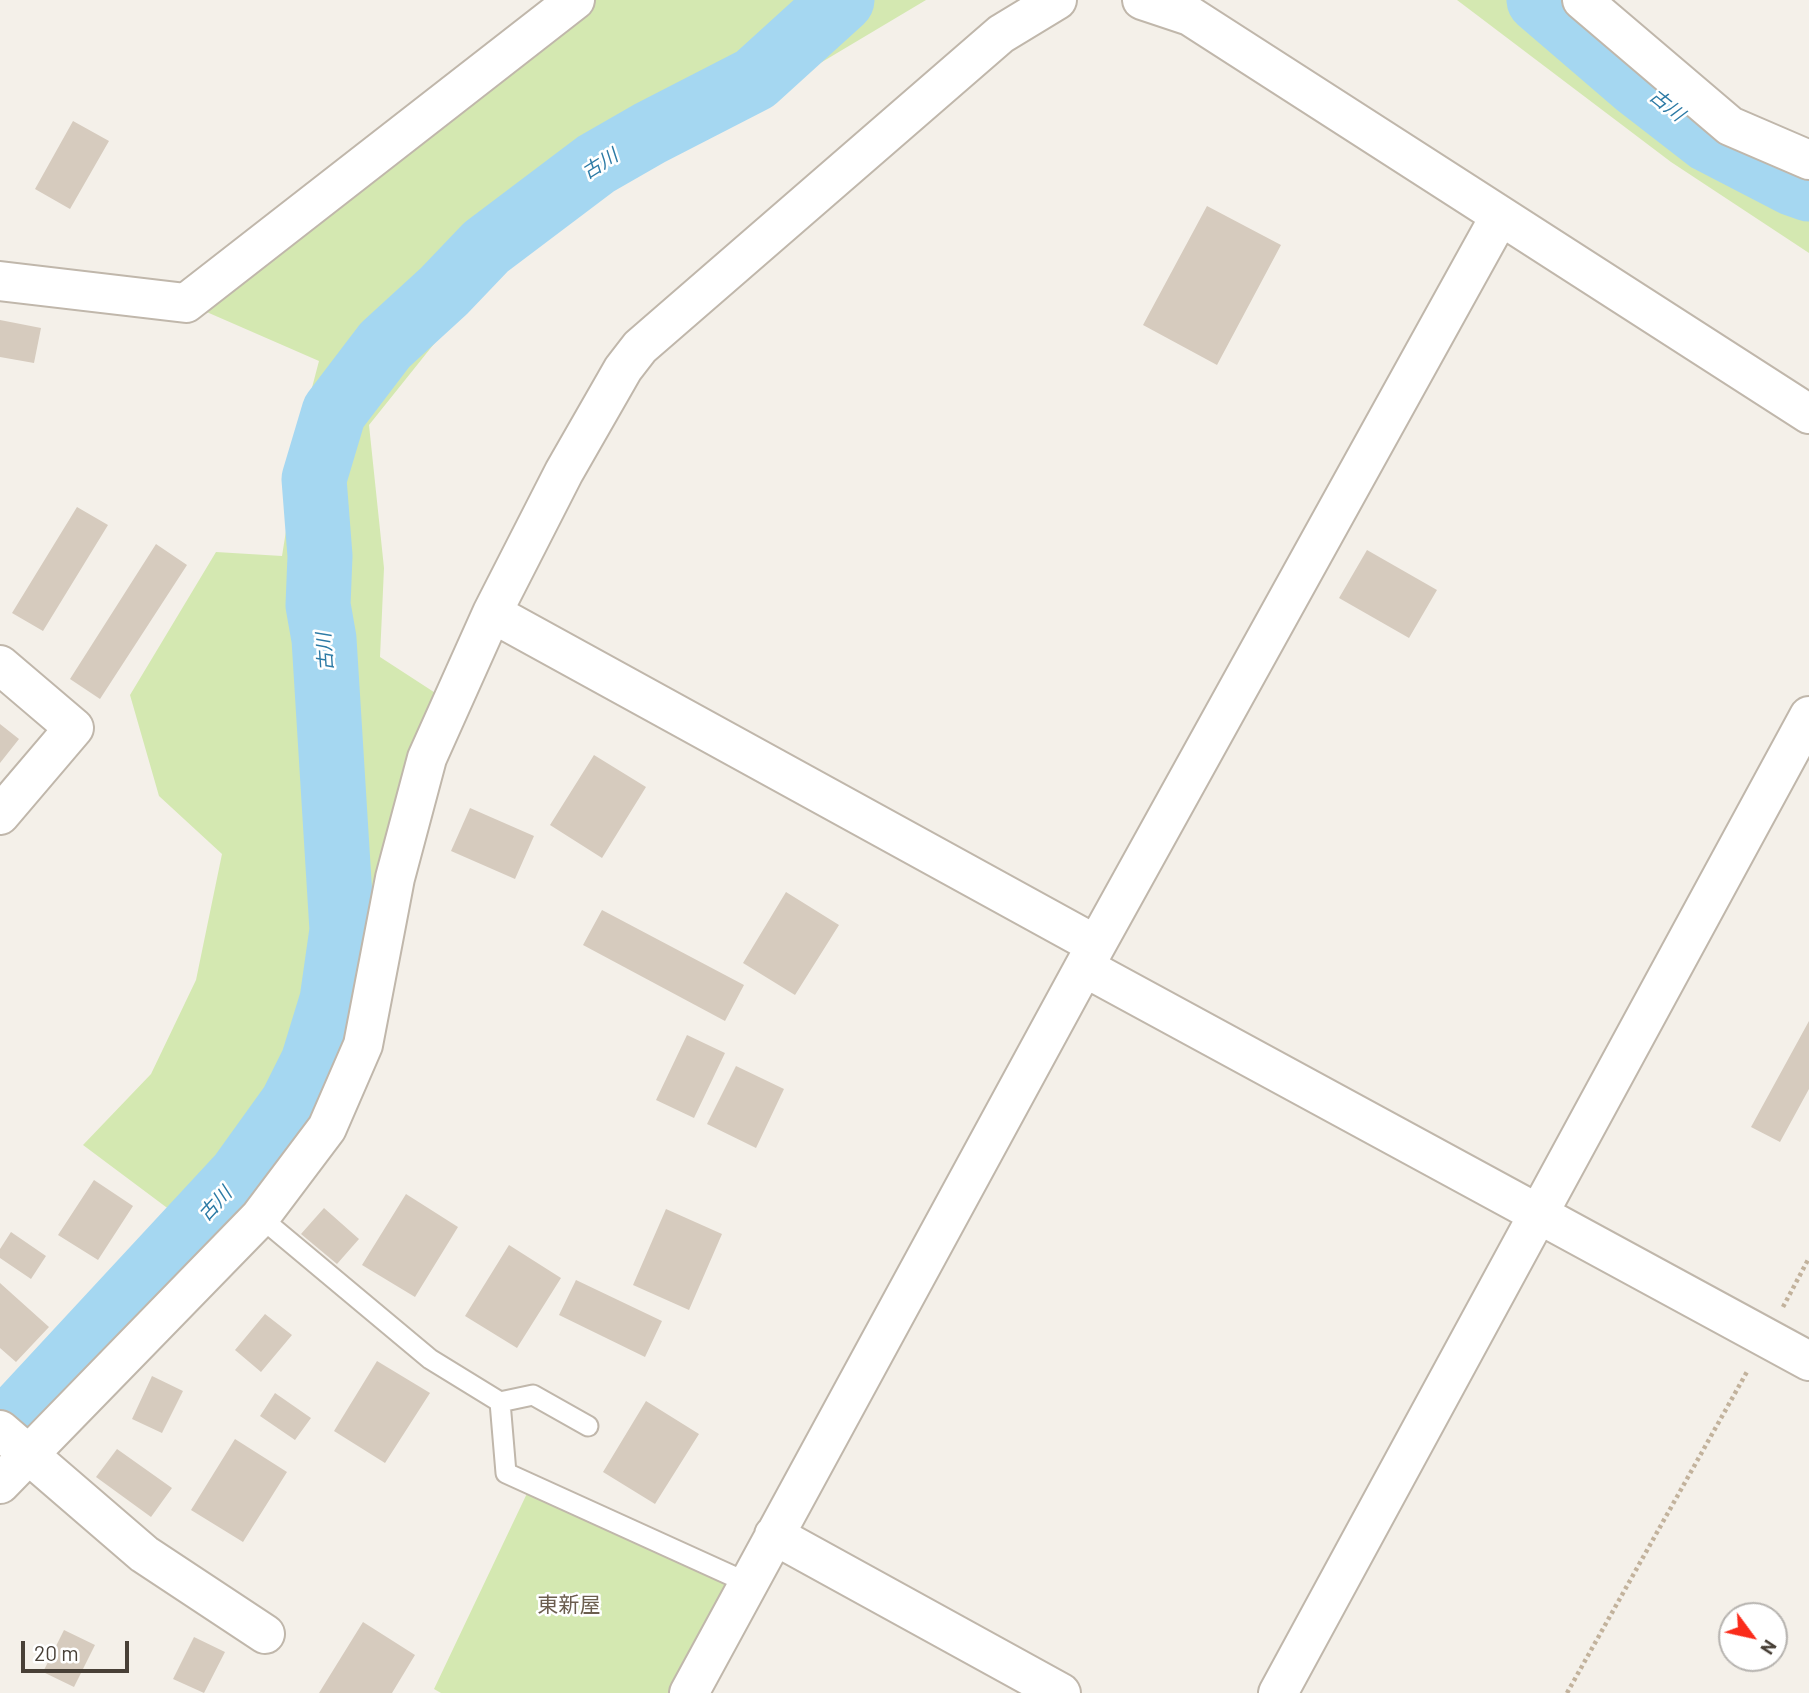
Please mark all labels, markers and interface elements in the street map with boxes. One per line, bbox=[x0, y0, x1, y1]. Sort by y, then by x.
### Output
water label: 古川 bbox=[1645, 84, 1689, 126]
water label: 古川 bbox=[578, 144, 622, 184]
water label: 古川 bbox=[312, 632, 338, 672]
water label: 古川 bbox=[194, 1182, 236, 1226]
district label: 東新屋 bbox=[538, 1592, 600, 1618]
north arrow bbox=[1718, 1602, 1788, 1672]
scale bar bbox=[24, 1626, 133, 1670]
text: N bbox=[1756, 1636, 1782, 1659]
text: 20 m bbox=[34, 1640, 79, 1665]

